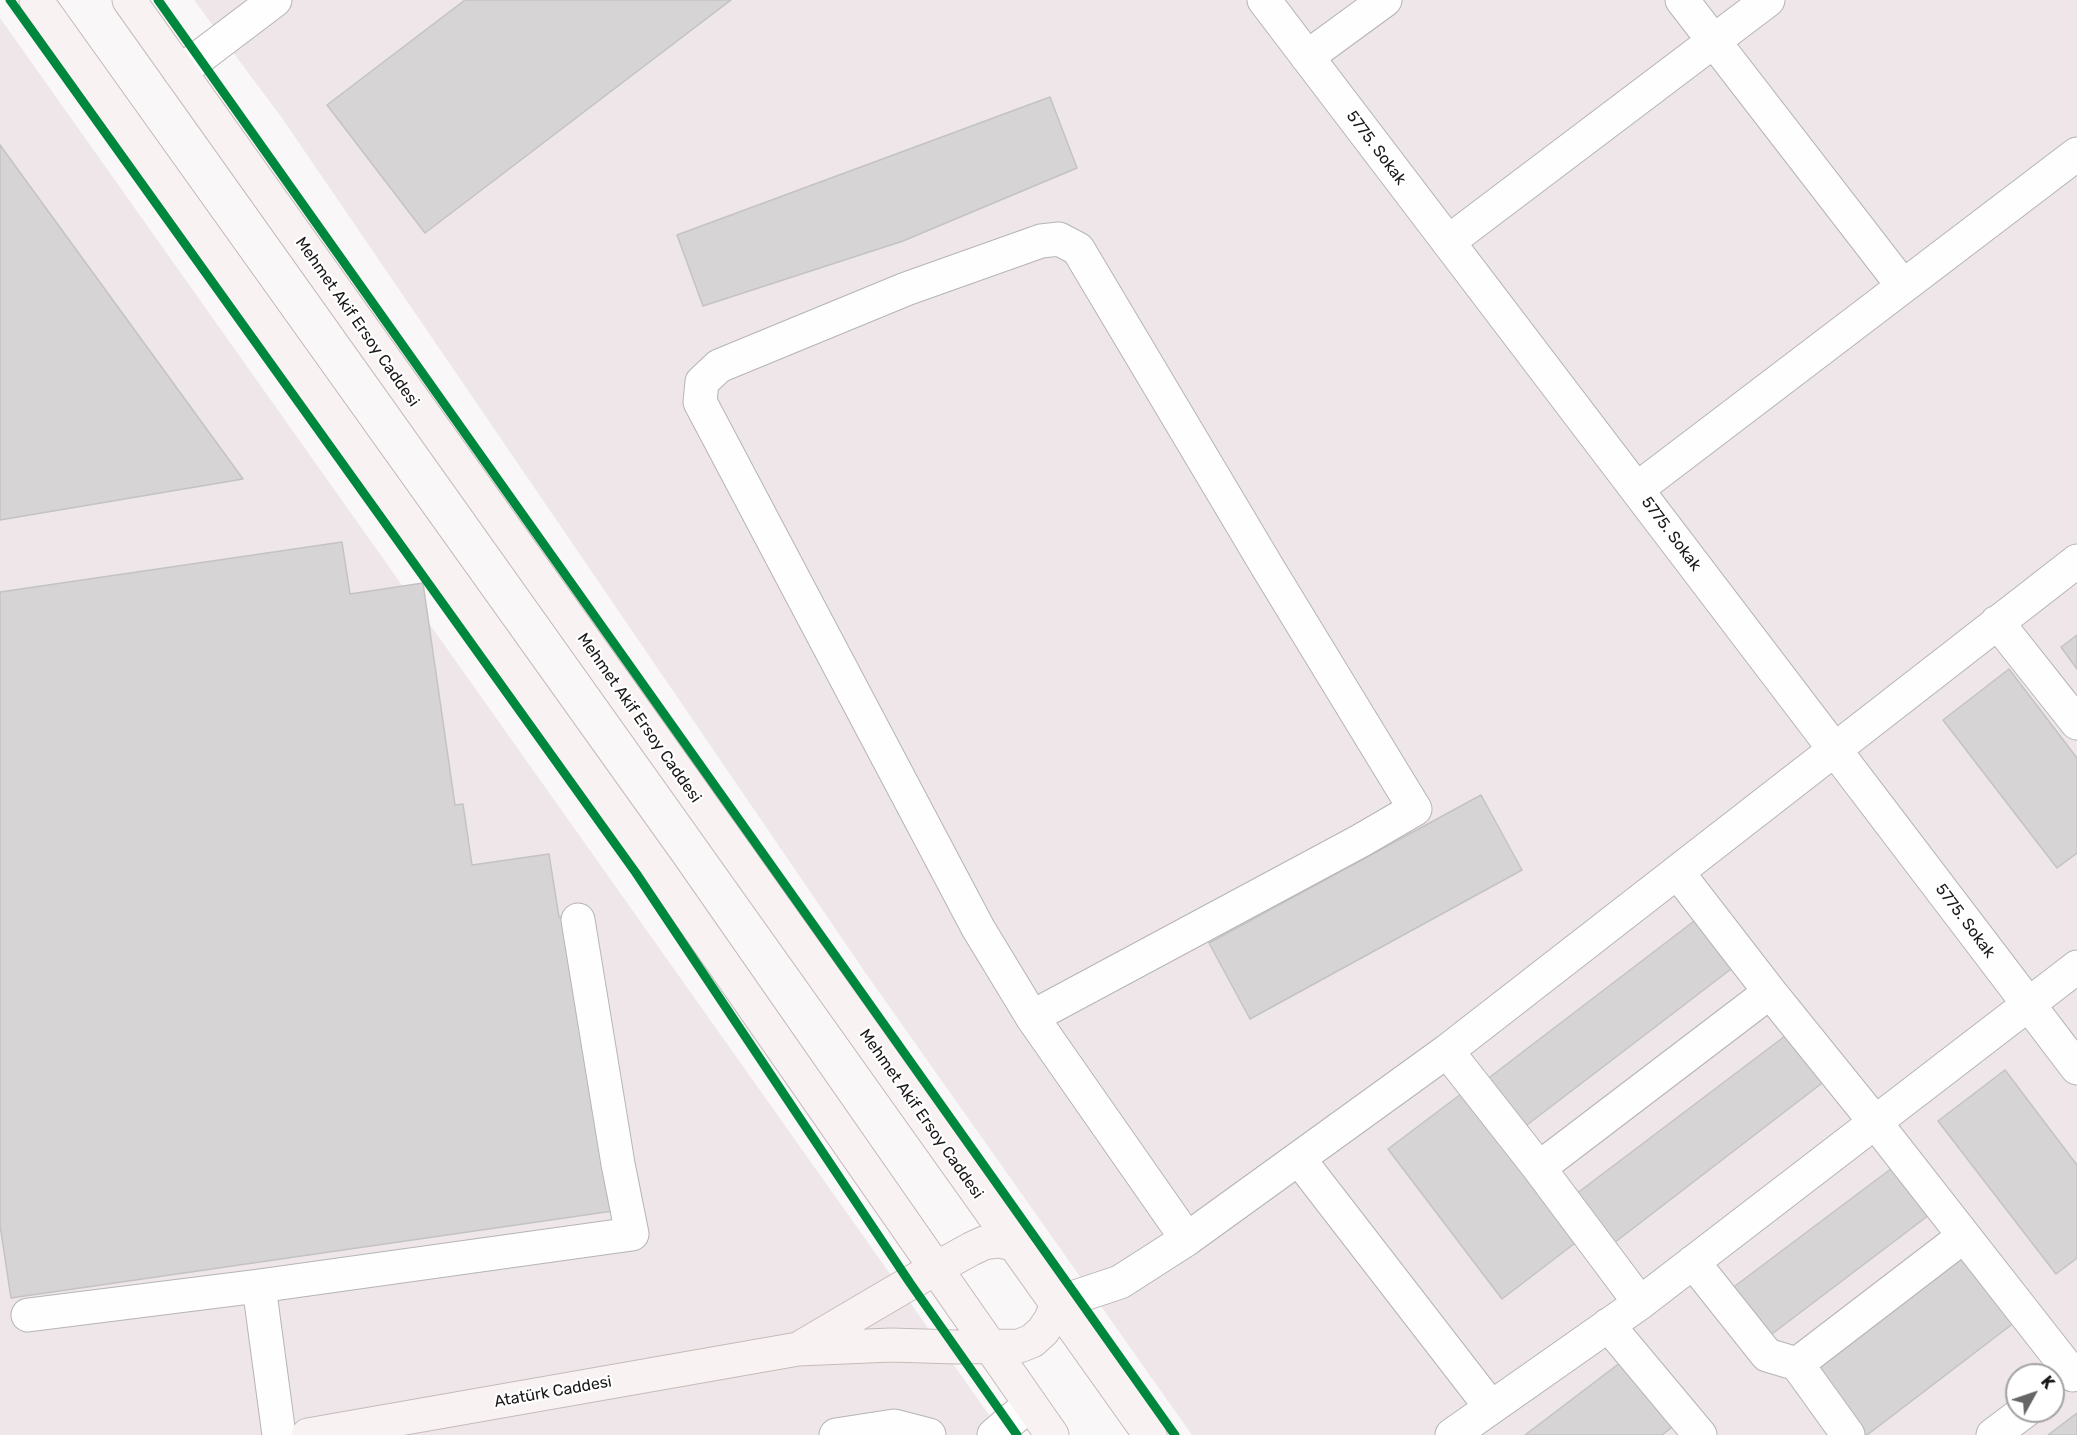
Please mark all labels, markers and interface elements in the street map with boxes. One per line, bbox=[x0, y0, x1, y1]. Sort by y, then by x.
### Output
street label: 5775. Sokak bbox=[1342, 107, 1410, 189]
street label: Mehmet Akif Ersoy Caddesi bbox=[291, 233, 423, 411]
street label: 5775. Sokak bbox=[1637, 493, 1705, 575]
street label: Mehmet Akif Ersoy Caddesi bbox=[573, 629, 705, 807]
street label: 5775. Sokak bbox=[1931, 880, 1999, 962]
street label: Mehmet Akif Ersoy Caddesi bbox=[855, 1025, 987, 1203]
north arrow bbox=[2005, 1363, 2065, 1423]
street label: Atatürk Caddesi bbox=[493, 1372, 613, 1412]
text: K bbox=[2037, 1372, 2058, 1393]

